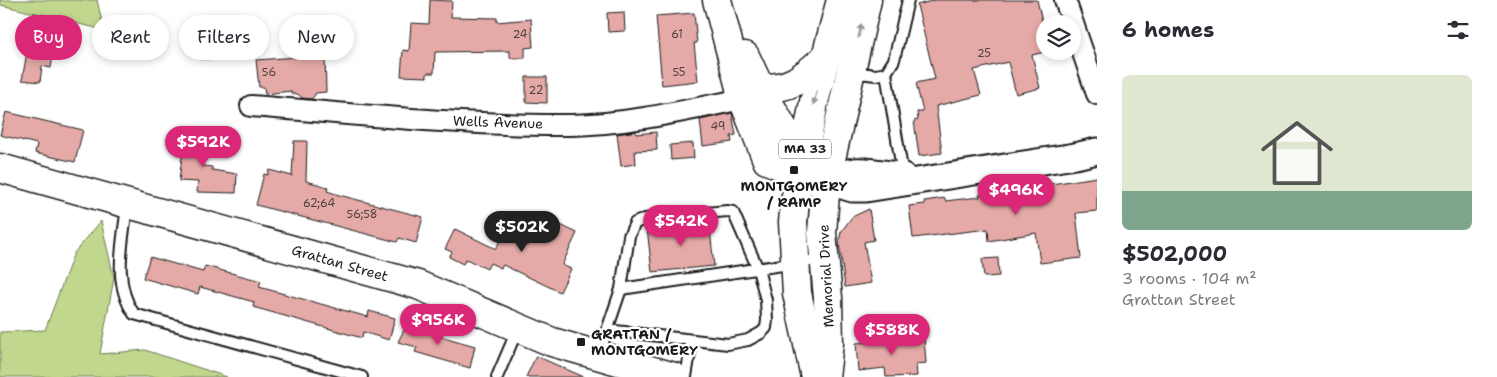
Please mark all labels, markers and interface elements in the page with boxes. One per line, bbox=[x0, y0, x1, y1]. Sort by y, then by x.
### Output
chip: Buy bbox=[15, 15, 82, 60]
chip: Rent bbox=[92, 15, 169, 60]
chip: Filters bbox=[179, 15, 269, 60]
chip: New bbox=[279, 15, 354, 60]
map controls bbox=[1036, 15, 1081, 60]
button: layers bbox=[1036, 15, 1081, 60]
text: 6 homes bbox=[1122, 16, 1214, 44]
icon: filters bbox=[1444, 16, 1472, 44]
one-way arrow bbox=[856, 23, 864, 38]
house number: 24 bbox=[513, 27, 528, 42]
house number: 61 bbox=[671, 27, 683, 42]
house number: 25 bbox=[977, 46, 991, 61]
house number: 56 bbox=[262, 65, 276, 80]
house number: 55 bbox=[672, 65, 686, 80]
house number: 22 bbox=[529, 83, 543, 98]
one-way arrow bbox=[811, 90, 819, 105]
icon: home bbox=[1252, 108, 1342, 198]
street label: Wells Avenue bbox=[453, 111, 543, 133]
house number: 49 bbox=[711, 119, 725, 134]
pin: $592K bbox=[168, 126, 238, 168]
text: $592K bbox=[176, 131, 230, 152]
road number: MA 33 bbox=[779, 140, 831, 158]
marker: MONTGOMERY / RAMP bbox=[788, 164, 800, 176]
pin: $496K bbox=[981, 174, 1051, 216]
place label: MONTGOMERY / RAMP bbox=[741, 177, 848, 211]
text: $496K bbox=[989, 179, 1043, 200]
house number: 62;64 bbox=[303, 196, 335, 211]
pin: $542K bbox=[646, 204, 716, 247]
house number: 56;58 bbox=[347, 207, 377, 222]
pin: $502K bbox=[487, 210, 557, 253]
text: $542K bbox=[654, 210, 708, 231]
text: $502K bbox=[495, 216, 549, 237]
street label: Memorial Drive bbox=[814, 224, 838, 328]
text: $502,000 bbox=[1122, 240, 1227, 268]
street label: Grattan Street bbox=[290, 241, 390, 285]
text: 3 rooms · 104 m² bbox=[1122, 268, 1257, 289]
text: Grattan Street bbox=[1122, 289, 1236, 310]
pin: $956K bbox=[403, 304, 473, 346]
text: $956K bbox=[411, 309, 465, 330]
pin: $588K bbox=[857, 314, 927, 356]
text: $588K bbox=[865, 319, 919, 340]
place label: GRATTAN / MONTGOMERY bbox=[591, 325, 698, 359]
marker: GRATTAN / MONTGOMERY bbox=[575, 336, 587, 348]

